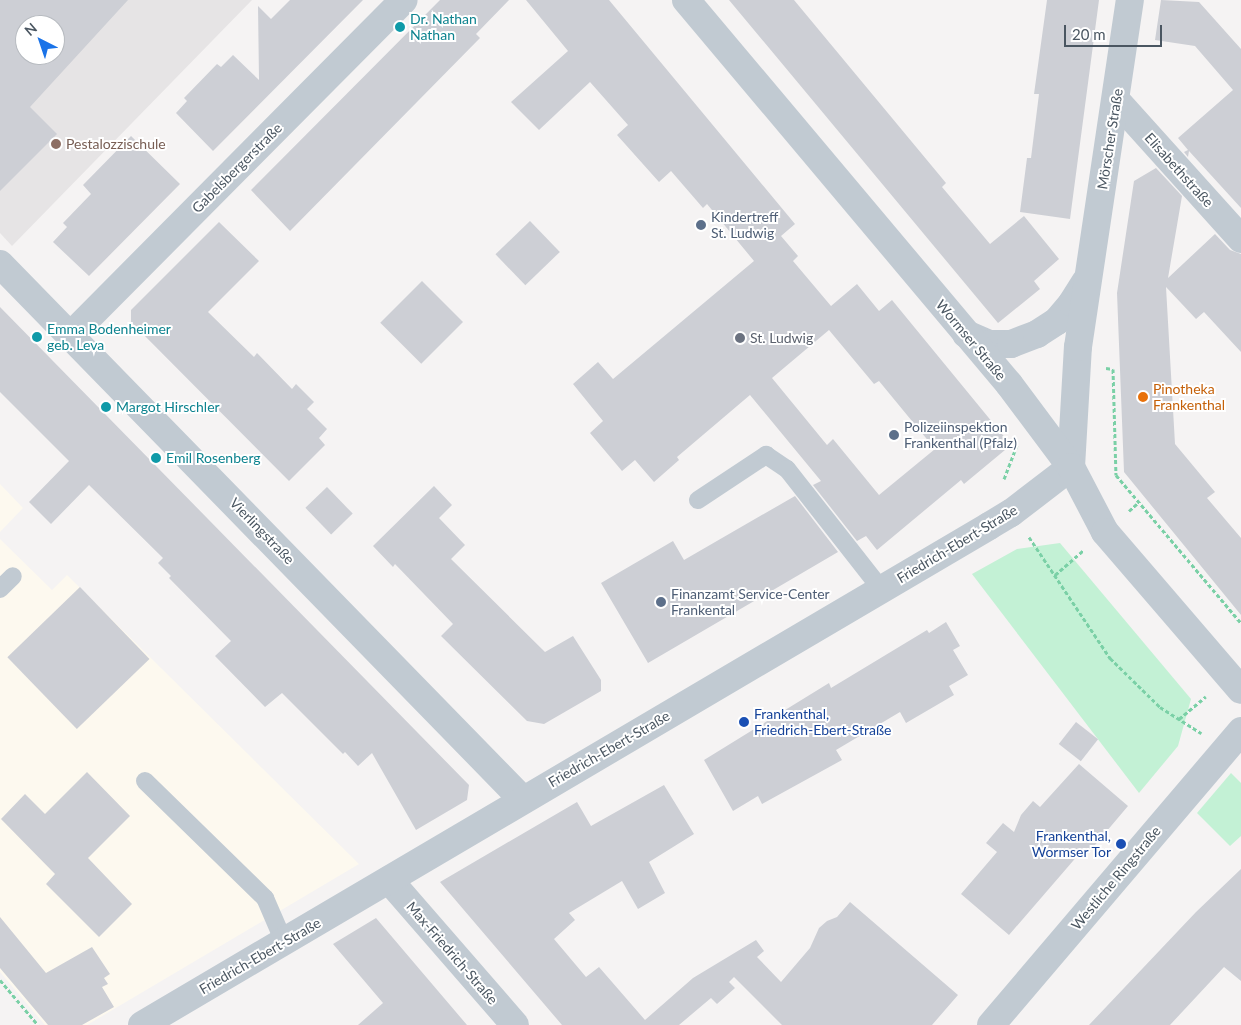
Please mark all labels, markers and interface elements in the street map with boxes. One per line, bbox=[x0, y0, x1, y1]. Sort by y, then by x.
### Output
place label: Dr. Nathan Nathan bbox=[410, 11, 477, 44]
north arrow bbox=[15, 15, 65, 65]
scale bar bbox=[1066, 15, 1164, 47]
text: N bbox=[21, 19, 40, 39]
marker: Dr. Nathan Nathan bbox=[394, 21, 406, 33]
text: 20 m bbox=[1072, 25, 1106, 43]
street label: Mörscher Straße bbox=[1094, 87, 1126, 191]
street label: Gabelsbergerstraße bbox=[189, 120, 285, 216]
street label: Elisabethstraße bbox=[1141, 129, 1217, 211]
place label: Pestalozzischule bbox=[66, 136, 166, 152]
marker: Pestalozzischule bbox=[50, 138, 62, 150]
place label: Kindertreff St. Ludwig bbox=[711, 209, 778, 242]
marker: Kindertreff St. Ludwig bbox=[695, 219, 707, 231]
street label: Wormser Straße bbox=[932, 296, 1010, 384]
place label: Emma Bodenheimer geb. Leva bbox=[47, 321, 171, 354]
place label: St. Ludwig bbox=[750, 330, 813, 346]
marker: Emma Bodenheimer geb. Leva bbox=[31, 331, 43, 343]
marker: St. Ludwig bbox=[734, 332, 746, 344]
place label: Pinotheka Frankenthal bbox=[1153, 381, 1225, 414]
marker: Pinotheka Frankenthal bbox=[1137, 391, 1149, 403]
place label: Margot Hirschler bbox=[116, 399, 220, 415]
marker: Margot Hirschler bbox=[100, 401, 112, 413]
place label: Polizeiinspektion Frankenthal (Pfalz) bbox=[904, 419, 1017, 452]
marker: Polizeiinspektion Frankenthal (Pfalz) bbox=[888, 429, 900, 441]
place label: Emil Rosenberg bbox=[166, 450, 261, 466]
marker: Emil Rosenberg bbox=[150, 452, 162, 464]
street label: Vierlingstraße bbox=[226, 494, 298, 568]
street label: Friedrich-Ebert-Straße bbox=[894, 501, 1020, 587]
place label: Finanzamt Service-Center Frankental bbox=[671, 586, 830, 618]
marker: Finanzamt Service-Center Frankental bbox=[655, 596, 667, 608]
place label: Frankenthal, Friedrich-Ebert-Straße bbox=[754, 706, 891, 739]
street label: Friedrich-Ebert-Straße bbox=[545, 707, 673, 791]
marker: Frankenthal, Friedrich-Ebert-Straße bbox=[738, 716, 750, 728]
street label: Westliche Ringstraße bbox=[1068, 823, 1164, 933]
place label: Frankenthal, Wormser Tor bbox=[1031, 828, 1111, 860]
marker: Frankenthal, Wormser Tor bbox=[1115, 838, 1127, 850]
street label: Max-Friedrich-Straße bbox=[403, 898, 501, 1008]
street label: Friedrich-Ebert-Straße bbox=[196, 914, 324, 998]

